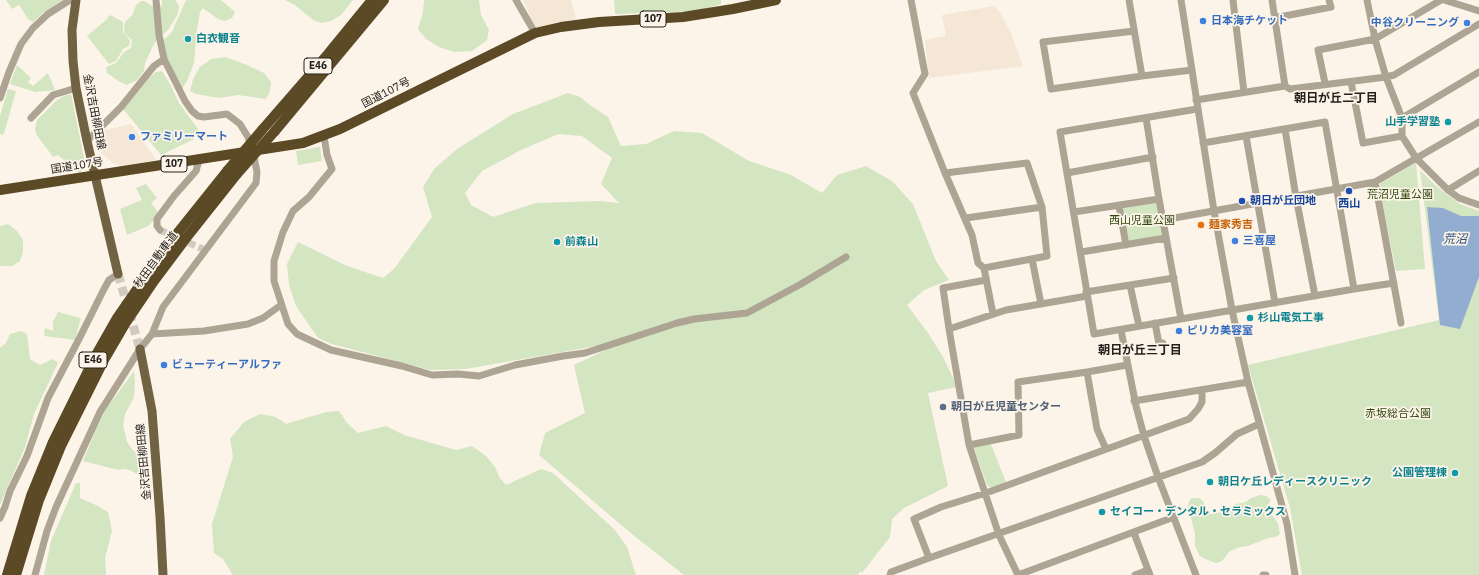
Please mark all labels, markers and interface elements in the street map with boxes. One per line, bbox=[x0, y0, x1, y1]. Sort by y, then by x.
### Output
road number: 107 bbox=[640, 11, 666, 27]
place label: 日本海チケット bbox=[1211, 14, 1288, 28]
marker: 日本海チケット bbox=[1198, 16, 1208, 26]
place label: 中谷クリーニング bbox=[1371, 16, 1459, 30]
marker: 中谷クリーニング bbox=[1462, 18, 1472, 28]
place label: 白衣観音 bbox=[196, 32, 240, 46]
marker: 白衣観音 bbox=[183, 34, 193, 44]
road number: E46 bbox=[304, 58, 332, 74]
street label: 金沢吉田柳田線 bbox=[80, 73, 108, 151]
street label: 国道107号 bbox=[359, 75, 413, 111]
district label: 朝日が丘二丁目 bbox=[1294, 92, 1378, 106]
place label: 山手学習塾 bbox=[1385, 115, 1440, 129]
marker: 山手学習塾 bbox=[1443, 117, 1453, 127]
place label: ファミリーマート bbox=[140, 130, 228, 144]
marker: ファミリーマート bbox=[127, 132, 137, 142]
street label: 国道107号 bbox=[50, 155, 104, 177]
road number: 107 bbox=[161, 156, 187, 172]
marker: 西山 bbox=[1344, 186, 1354, 196]
park label: 荒沼児童公園 bbox=[1367, 188, 1433, 202]
place label: 朝日が丘団地 bbox=[1250, 194, 1316, 208]
marker: 朝日が丘団地 bbox=[1237, 196, 1247, 206]
place label: 西山 bbox=[1338, 197, 1360, 211]
park label: 西山児童公園 bbox=[1109, 214, 1175, 228]
place label: 麺家秀吉 bbox=[1209, 218, 1253, 232]
marker: 麺家秀吉 bbox=[1196, 220, 1206, 230]
street label: 秋田自動車道 bbox=[131, 229, 181, 291]
water label: 荒沼 bbox=[1443, 233, 1467, 247]
place label: 三喜屋 bbox=[1243, 234, 1276, 248]
place label: 前森山 bbox=[565, 235, 598, 249]
marker: 三喜屋 bbox=[1230, 236, 1240, 246]
marker: 前森山 bbox=[552, 237, 562, 247]
place label: 杉山電気工事 bbox=[1258, 311, 1324, 325]
marker: 杉山電気工事 bbox=[1245, 313, 1255, 323]
place label: ピリカ美容室 bbox=[1187, 324, 1253, 338]
marker: ピリカ美容室 bbox=[1174, 326, 1184, 336]
district label: 朝日が丘三丁目 bbox=[1098, 344, 1182, 358]
road number: E46 bbox=[79, 352, 107, 368]
place label: ビューティーアルファ bbox=[172, 358, 282, 372]
marker: ビューティーアルファ bbox=[159, 360, 169, 370]
place label: 朝日が丘児童センター bbox=[951, 400, 1061, 414]
marker: 朝日が丘児童センター bbox=[938, 402, 948, 412]
park label: 赤坂総合公園 bbox=[1365, 407, 1431, 421]
street label: 金沢吉田柳田線 bbox=[134, 423, 154, 501]
place label: 公園管理棟 bbox=[1392, 466, 1447, 480]
marker: 公園管理棟 bbox=[1450, 468, 1460, 478]
place label: 朝日ケ丘レディースクリニック bbox=[1218, 475, 1372, 489]
marker: 朝日ケ丘レディースクリニック bbox=[1205, 477, 1215, 487]
place label: セイコー・デンタル・セラミックス bbox=[1110, 505, 1286, 519]
marker: セイコー・デンタル・セラミックス bbox=[1097, 507, 1107, 517]

